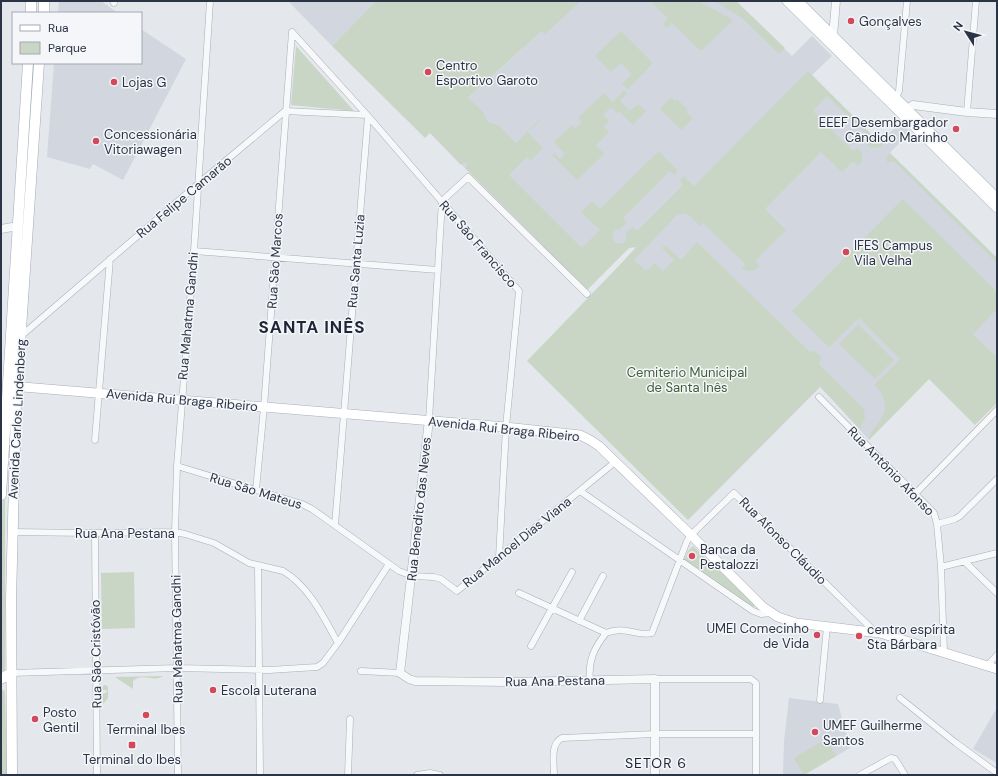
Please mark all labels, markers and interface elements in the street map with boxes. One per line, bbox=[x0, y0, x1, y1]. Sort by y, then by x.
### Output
legend bbox=[12, 12, 142, 64]
north arrow bbox=[946, 12, 986, 52]
place label: Gonçalves bbox=[859, 13, 922, 30]
marker: Gonçalves bbox=[846, 16, 856, 26]
text: N bbox=[950, 19, 966, 33]
text: Rua bbox=[48, 20, 69, 36]
text: Parque bbox=[48, 40, 87, 56]
place label: Centro Esportivo Garoto bbox=[436, 57, 538, 89]
marker: Centro Esportivo Garoto bbox=[423, 67, 433, 77]
place label: Lojas G bbox=[122, 74, 167, 91]
marker: Lojas G bbox=[109, 77, 119, 87]
place label: EEEF Desembargador Cândido Marinho bbox=[819, 114, 948, 146]
marker: EEEF Desembargador Cândido Marinho bbox=[951, 124, 961, 134]
place label: Concessionária Vitoriawagen bbox=[104, 126, 197, 158]
marker: Concessionária Vitoriawagen bbox=[91, 136, 101, 146]
street label: Rua Felipe Camarão bbox=[133, 152, 235, 242]
street label: Rua São Francisco bbox=[435, 197, 521, 291]
street label: Rua São Marcos bbox=[263, 213, 287, 309]
street label: Rua Santa Luzia bbox=[343, 214, 369, 308]
place label: IFES Campus Vila Velha bbox=[854, 237, 932, 269]
marker: IFES Campus Vila Velha bbox=[841, 247, 851, 257]
street label: Rua Mahatma Gandhi bbox=[174, 251, 202, 381]
district label: SANTA INÊS bbox=[259, 316, 365, 338]
street label: Avenida Carlos Lindenberg bbox=[4, 338, 30, 500]
park label: Cemiterio Municipal de Santa Inês bbox=[627, 364, 747, 396]
street label: Avenida Rui Braga Ribeiro bbox=[105, 385, 259, 415]
street label: Avenida Rui Braga Ribeiro bbox=[427, 413, 581, 445]
street label: Rua Antônio Afonso bbox=[844, 423, 938, 520]
street label: Rua Benedito das Neves bbox=[403, 436, 435, 582]
street label: Rua São Mateus bbox=[208, 469, 304, 513]
street label: Rua Manoel Dias Viana bbox=[459, 493, 575, 591]
street label: Rua Afonso Cláudio bbox=[736, 494, 831, 589]
street label: Rua Ana Pestana bbox=[75, 525, 175, 542]
place label: Banca da Pestalozzi bbox=[700, 541, 759, 573]
marker: Banca da Pestalozzi bbox=[687, 551, 697, 561]
street label: Rua Mahatma Gandhi bbox=[167, 575, 187, 703]
street label: Rua São Cristóvão bbox=[87, 599, 105, 708]
place label: UMEI Comecinho de Vida bbox=[707, 620, 809, 652]
place label: centro espírita Sta Bárbara bbox=[867, 621, 955, 653]
marker: UMEI Comecinho de Vida bbox=[812, 630, 822, 640]
marker: centro espírita Sta Bárbara bbox=[854, 631, 864, 641]
street label: Rua Ana Pestana bbox=[505, 672, 605, 690]
place label: Escola Luterana bbox=[221, 682, 316, 699]
marker: Escola Luterana bbox=[208, 685, 218, 695]
place label: Posto Gentil bbox=[43, 704, 79, 736]
marker: Terminal Ibes bbox=[141, 710, 151, 720]
marker: Posto Gentil bbox=[30, 714, 40, 724]
place label: UMEF Guilherme Santos bbox=[823, 717, 922, 749]
place label: Terminal Ibes bbox=[106, 721, 186, 738]
marker: UMEF Guilherme Santos bbox=[810, 727, 820, 737]
marker: Terminal do Ibes bbox=[127, 740, 137, 750]
place label: Terminal do Ibes bbox=[83, 751, 181, 768]
district label: SETOR 6 bbox=[625, 754, 687, 772]

